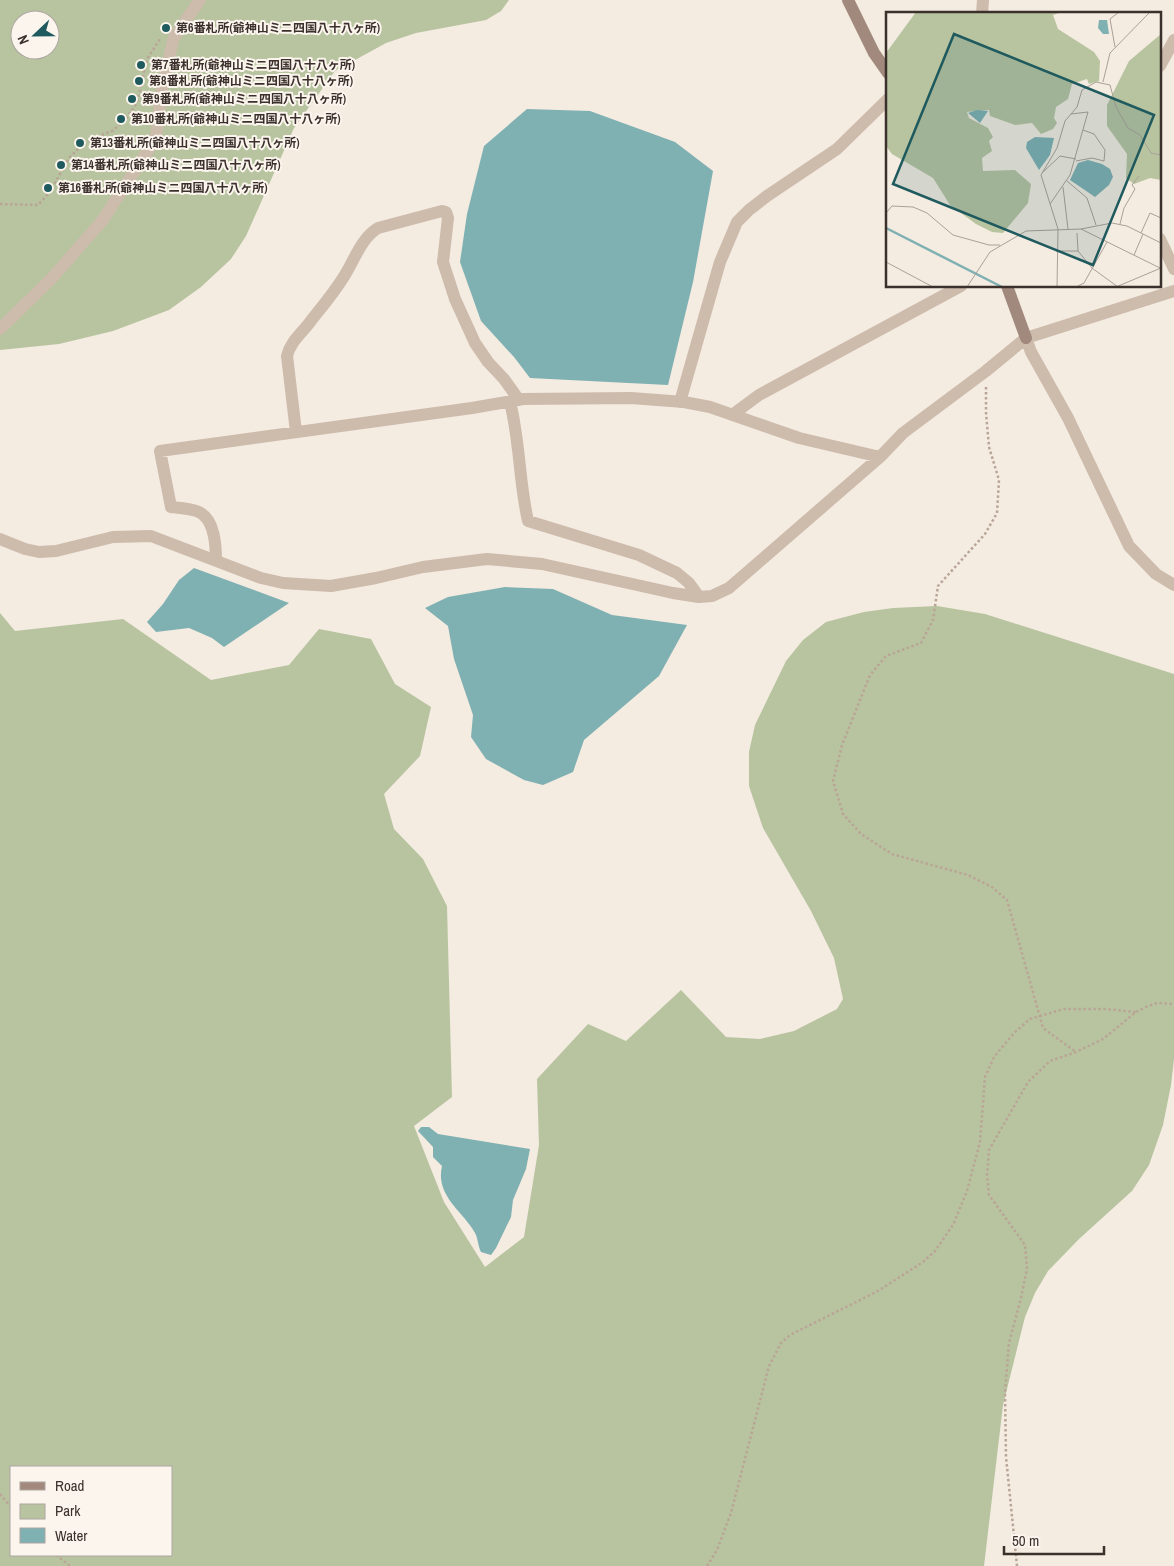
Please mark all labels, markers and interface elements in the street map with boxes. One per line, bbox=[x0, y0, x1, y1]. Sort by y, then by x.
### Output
north arrow bbox=[10, 10, 60, 60]
inset map bbox=[886, 12, 1162, 288]
place label: 第6番札所(爺神山ミニ四国八十八ヶ所) bbox=[176, 20, 380, 36]
marker: 第6番札所(爺神山ミニ四国八十八ヶ所) bbox=[160, 22, 172, 34]
text: N bbox=[13, 33, 33, 47]
place label: 第7番札所(爺神山ミニ四国八十八ヶ所) bbox=[151, 57, 355, 73]
marker: 第7番札所(爺神山ミニ四国八十八ヶ所) bbox=[135, 59, 147, 71]
place label: 第8番札所(爺神山ミニ四国八十八ヶ所) bbox=[149, 73, 353, 89]
marker: 第8番札所(爺神山ミニ四国八十八ヶ所) bbox=[133, 75, 145, 87]
place label: 第9番札所(爺神山ミニ四国八十八ヶ所) bbox=[142, 91, 346, 107]
marker: 第9番札所(爺神山ミニ四国八十八ヶ所) bbox=[126, 93, 138, 105]
place label: 第10番札所(爺神山ミニ四国八十八ヶ所) bbox=[131, 111, 341, 127]
marker: 第10番札所(爺神山ミニ四国八十八ヶ所) bbox=[115, 113, 127, 125]
place label: 第13番札所(爺神山ミニ四国八十八ヶ所) bbox=[90, 135, 300, 151]
marker: 第13番札所(爺神山ミニ四国八十八ヶ所) bbox=[74, 137, 86, 149]
place label: 第14番札所(爺神山ミニ四国八十八ヶ所) bbox=[71, 157, 281, 173]
marker: 第14番札所(爺神山ミニ四国八十八ヶ所) bbox=[55, 159, 67, 171]
place label: 第16番札所(爺神山ミニ四国八十八ヶ所) bbox=[58, 180, 268, 196]
marker: 第16番札所(爺神山ミニ四国八十八ヶ所) bbox=[42, 182, 54, 194]
legend bbox=[10, 1466, 172, 1556]
text: Road bbox=[55, 1475, 84, 1496]
text: Park bbox=[55, 1500, 81, 1521]
scale bar bbox=[1004, 1524, 1104, 1556]
text: Water bbox=[55, 1525, 87, 1546]
text: 50 m bbox=[1012, 1530, 1039, 1551]

